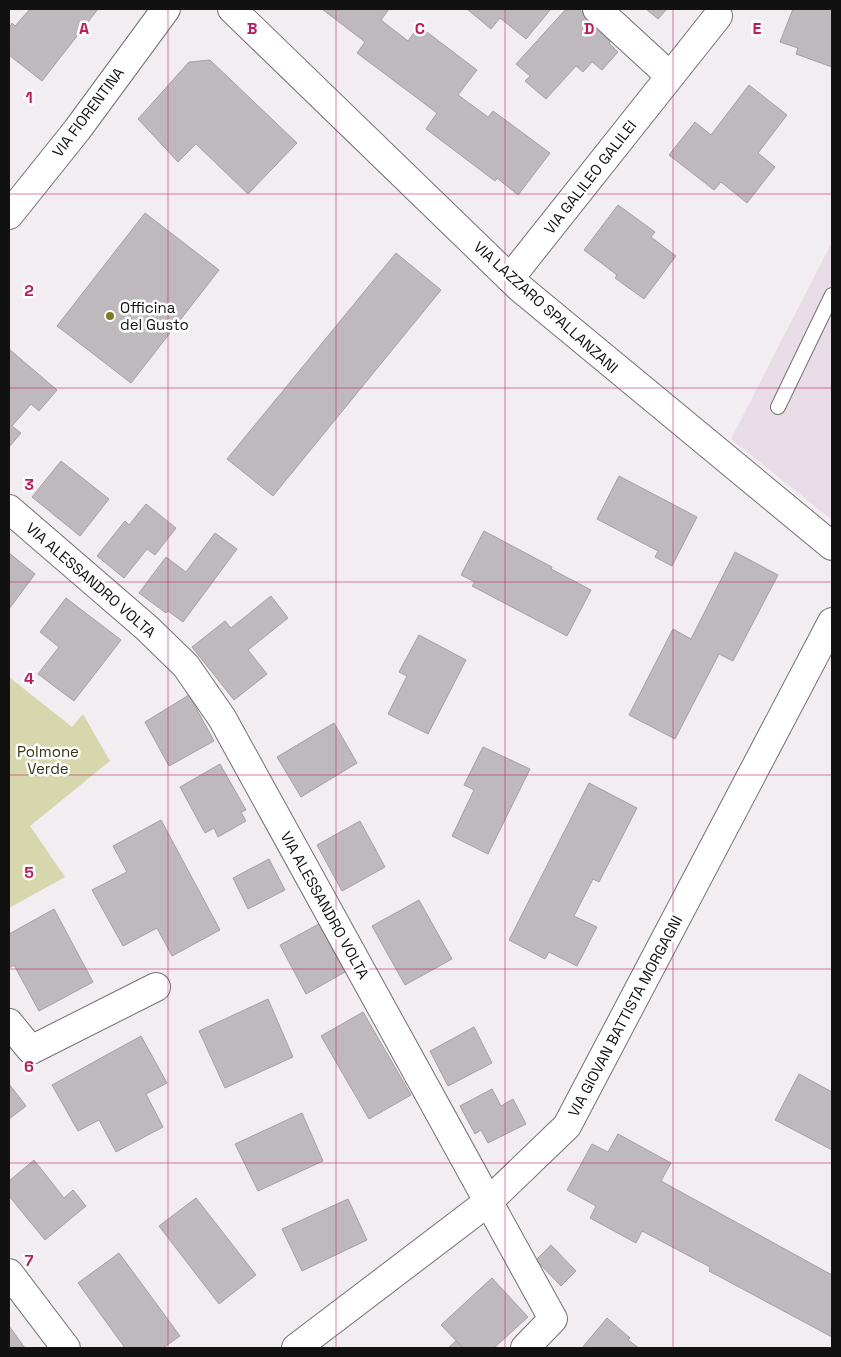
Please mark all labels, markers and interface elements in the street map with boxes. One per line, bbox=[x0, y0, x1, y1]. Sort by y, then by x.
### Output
text: A bbox=[79, 18, 89, 39]
text: B bbox=[247, 18, 257, 39]
text: C bbox=[415, 18, 425, 39]
text: D bbox=[584, 18, 594, 39]
text: E bbox=[753, 18, 762, 39]
street label: VIA FIORENTINA bbox=[48, 63, 128, 161]
text: 1 bbox=[25, 87, 33, 108]
street label: VIA GALILEO GALILEI bbox=[540, 116, 640, 238]
street label: VIA LAZZARO SPALLANZANI bbox=[470, 237, 622, 377]
text: 2 bbox=[24, 280, 34, 301]
place label: Officina del Gusto bbox=[120, 298, 189, 334]
marker: Officina del Gusto bbox=[104, 310, 116, 322]
text: 3 bbox=[24, 474, 34, 495]
street label: VIA ALESSANDRO VOLTA bbox=[22, 518, 160, 642]
text: 4 bbox=[24, 668, 34, 689]
park label: Polmone Verde bbox=[17, 742, 79, 778]
street label: VIA ALESSANDRO VOLTA bbox=[276, 828, 374, 983]
text: 5 bbox=[24, 862, 34, 883]
street label: VIA GIOVAN BATTISTA MORGAGNI bbox=[564, 912, 686, 1120]
text: 6 bbox=[24, 1056, 34, 1077]
text: 7 bbox=[25, 1250, 34, 1271]

